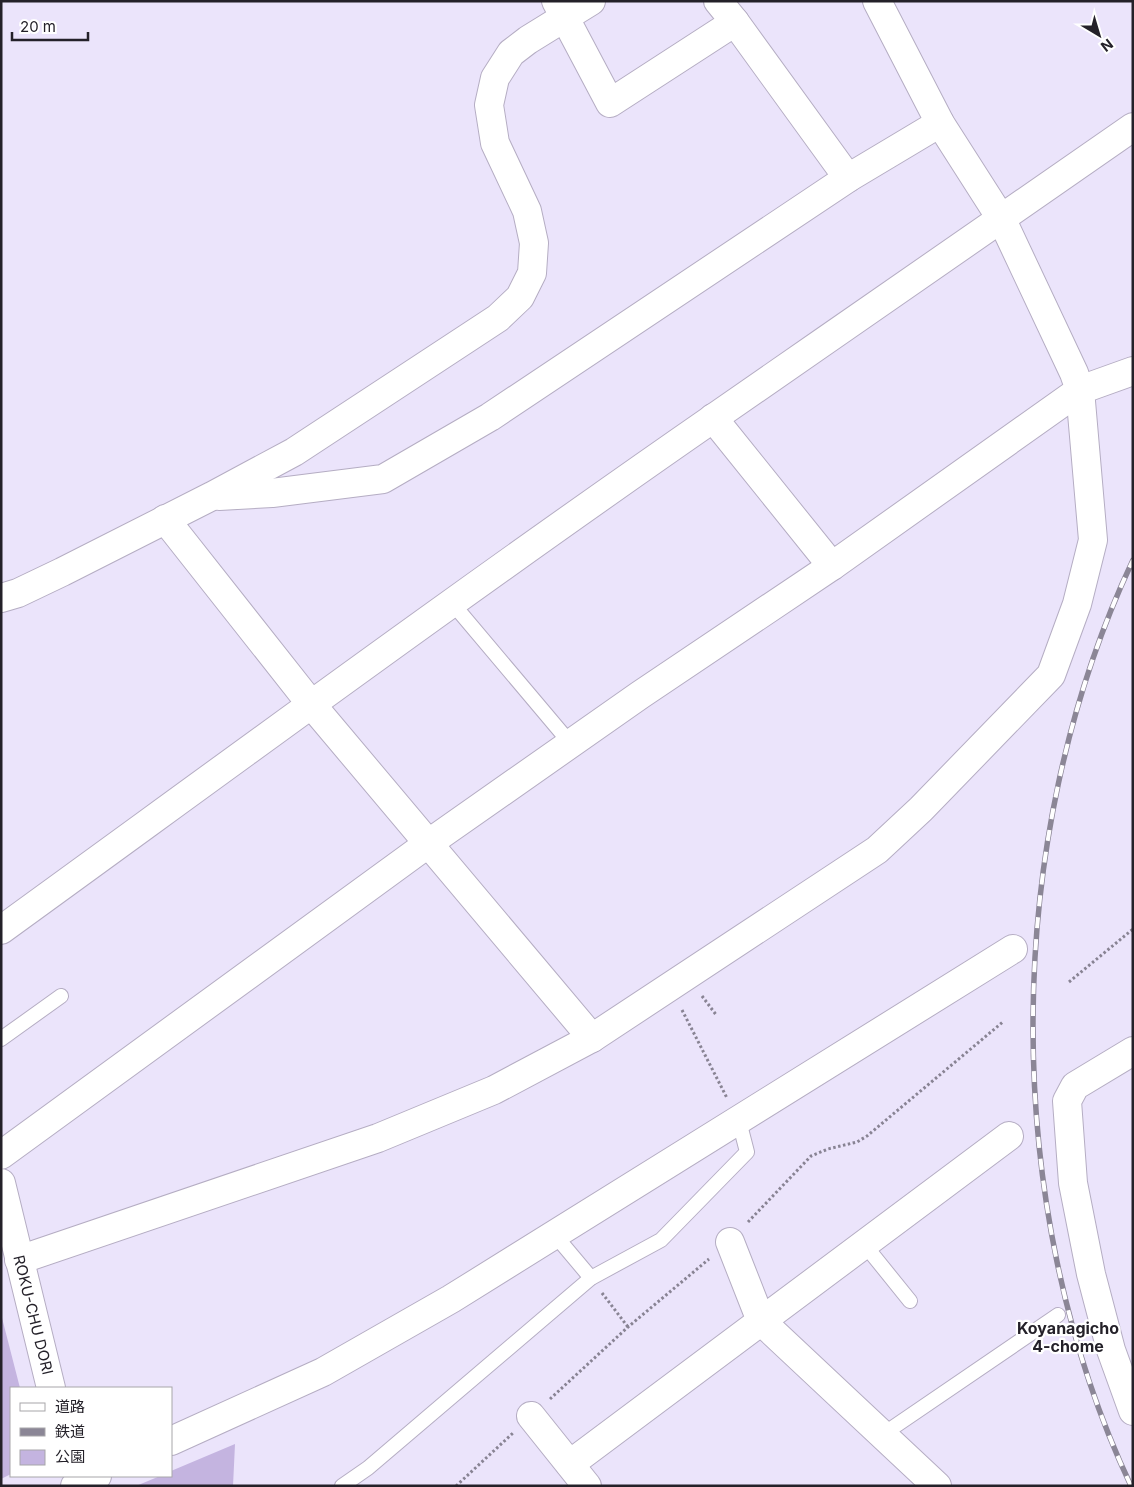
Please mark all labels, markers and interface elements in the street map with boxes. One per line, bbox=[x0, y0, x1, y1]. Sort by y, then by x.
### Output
scale bar bbox=[12, 10, 89, 42]
north arrow bbox=[1074, 10, 1124, 60]
text: 20 m bbox=[20, 17, 56, 36]
text: N bbox=[1098, 36, 1117, 56]
street label: ROKU-CHU DORI bbox=[9, 1253, 58, 1377]
district label: Koyanagicho 4-chome bbox=[1017, 1318, 1119, 1356]
legend bbox=[10, 1387, 172, 1477]
text: 道路 bbox=[55, 1397, 85, 1416]
text: 鉄道 bbox=[55, 1422, 85, 1441]
text: 公園 bbox=[55, 1447, 85, 1466]

